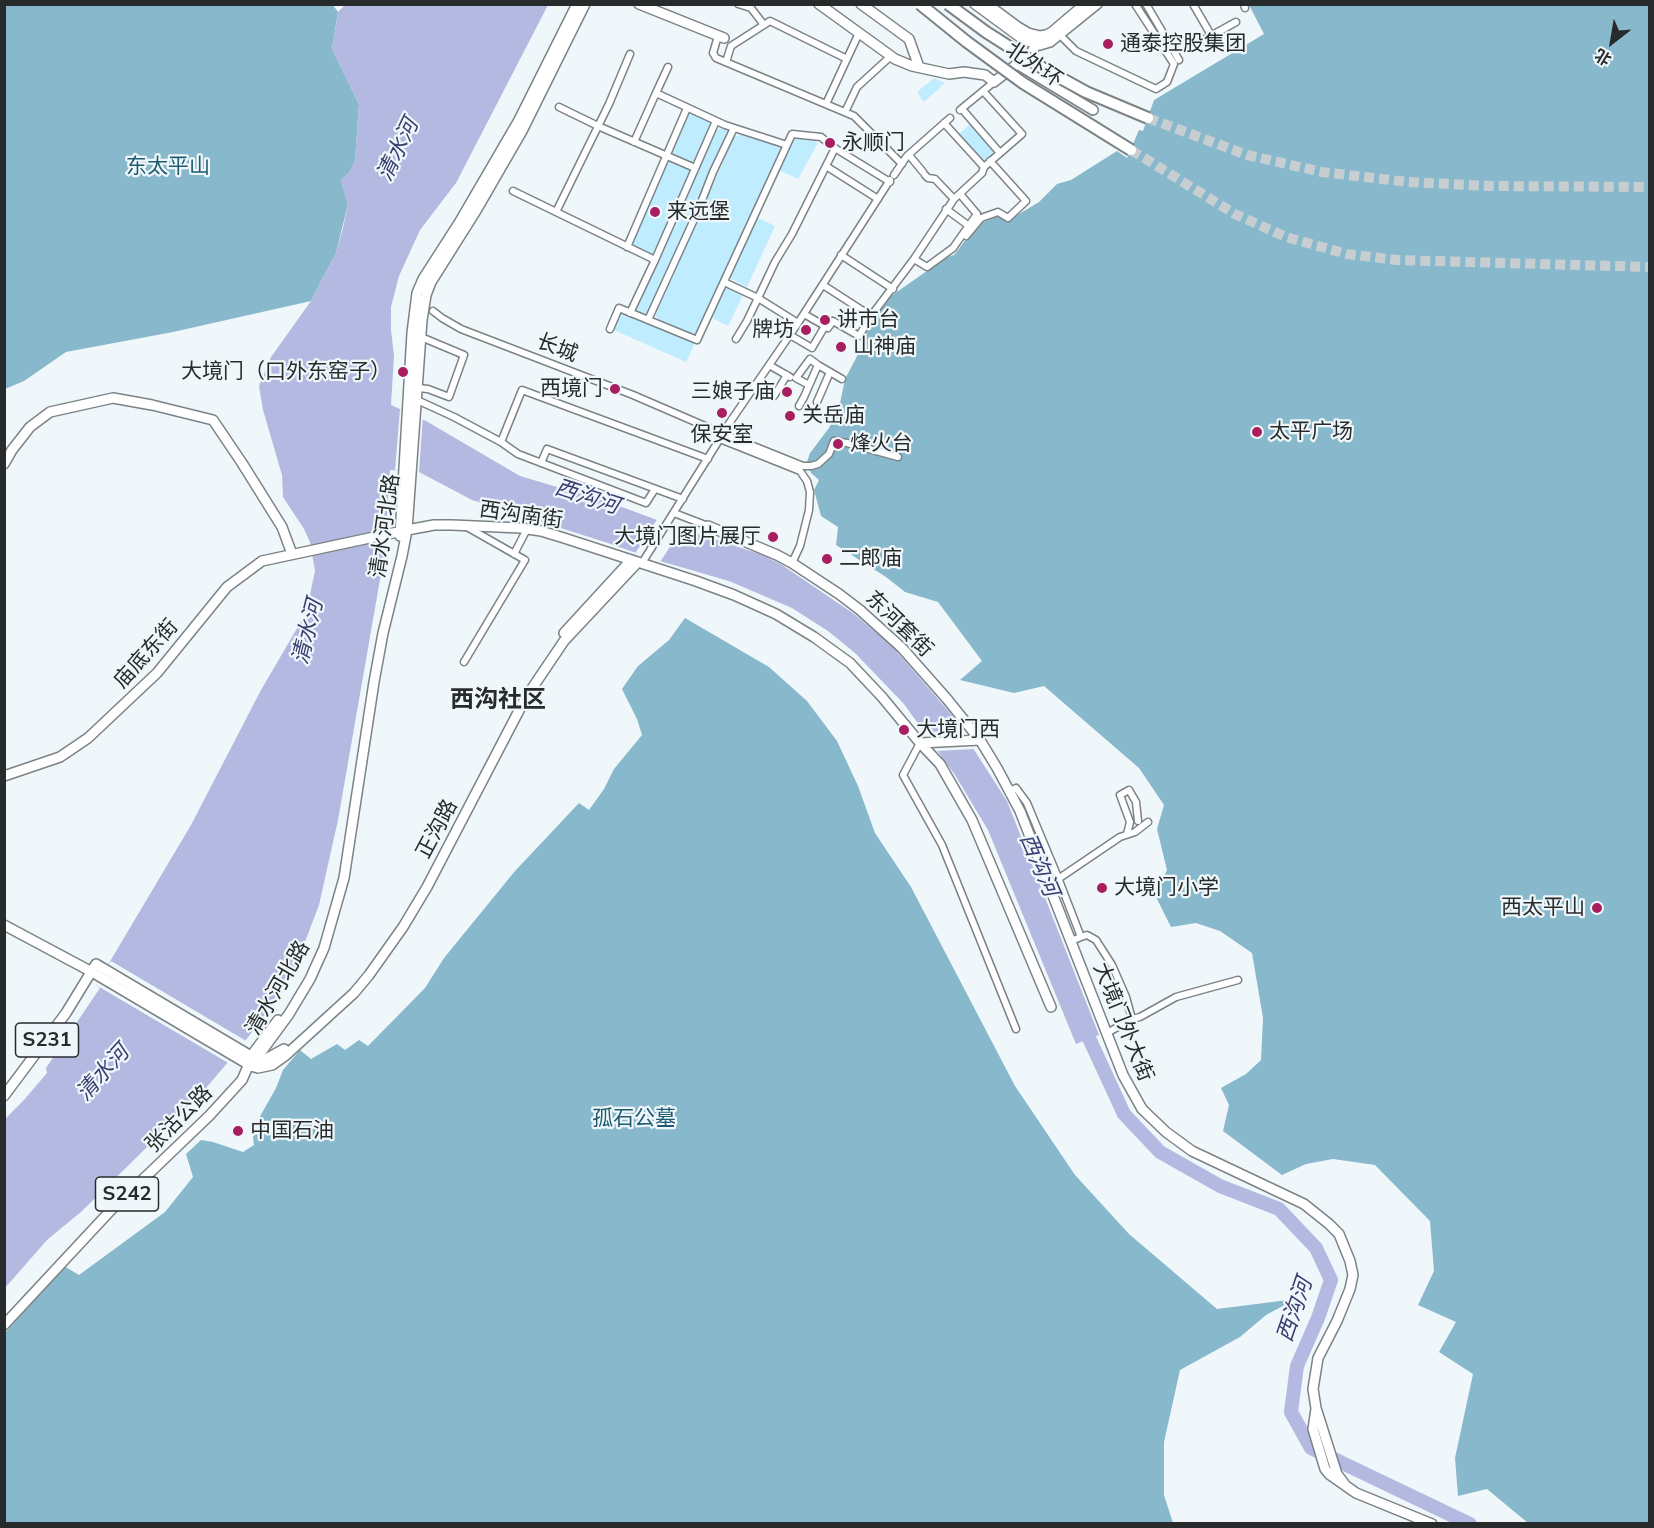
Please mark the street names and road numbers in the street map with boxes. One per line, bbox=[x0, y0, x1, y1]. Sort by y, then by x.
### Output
street label: 北外环 bbox=[1001, 37, 1067, 93]
street label: 长城 bbox=[533, 329, 581, 367]
street label: 清水河北路 bbox=[365, 472, 405, 580]
street label: 西沟南街 bbox=[478, 497, 564, 533]
street label: 东河套街 bbox=[860, 586, 938, 662]
street label: 庙底东街 bbox=[109, 614, 183, 694]
street label: 正沟路 bbox=[411, 795, 463, 863]
street label: 清水河北路 bbox=[241, 936, 315, 1040]
street label: 大境门外大街 bbox=[1088, 959, 1158, 1085]
road number: S231 bbox=[15, 1023, 78, 1057]
street label: 张沽公路 bbox=[140, 1080, 218, 1158]
road number: S242 bbox=[96, 1177, 158, 1211]

